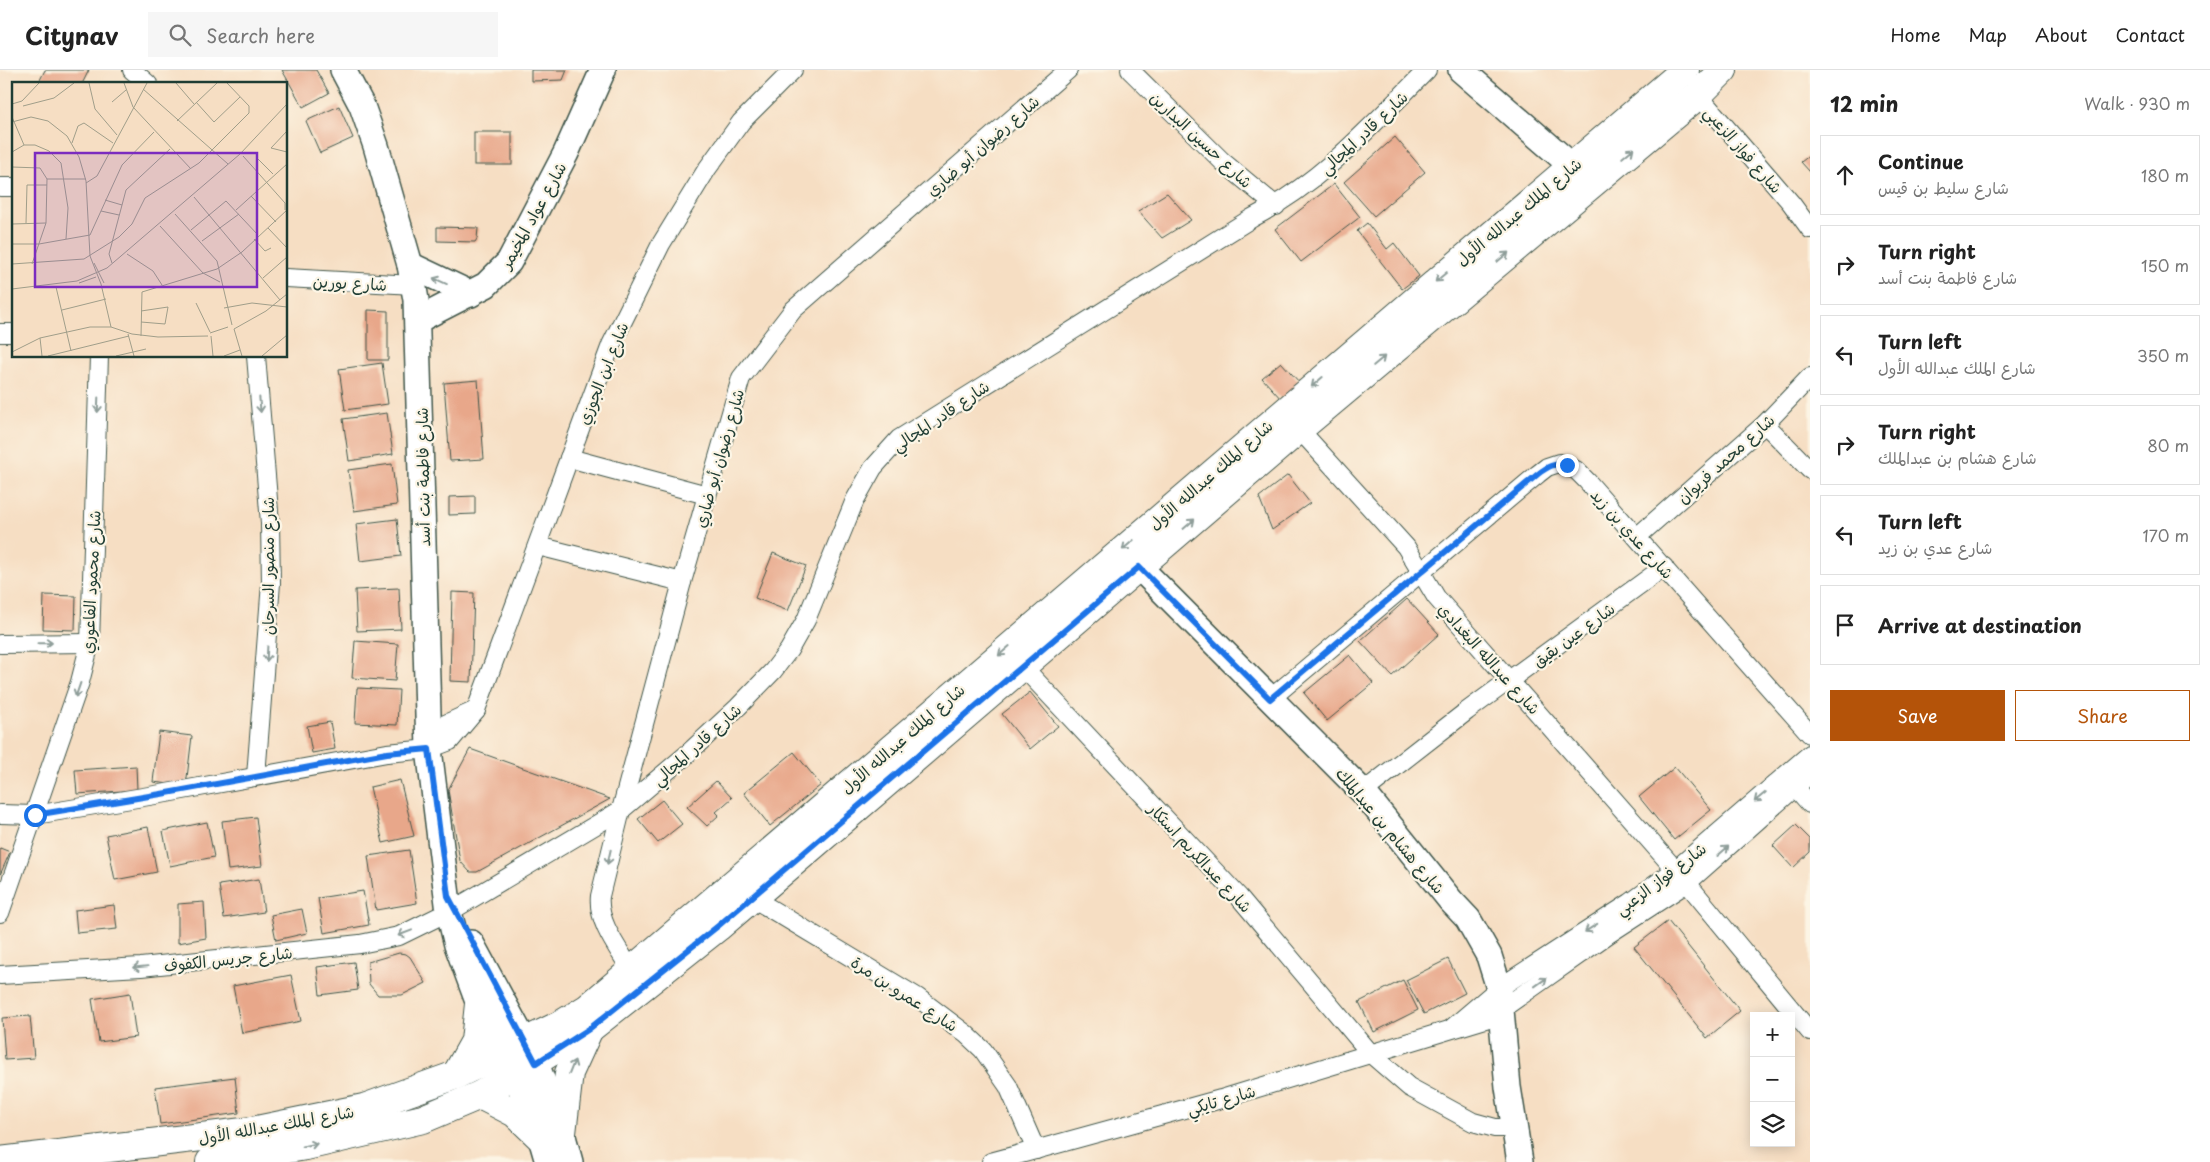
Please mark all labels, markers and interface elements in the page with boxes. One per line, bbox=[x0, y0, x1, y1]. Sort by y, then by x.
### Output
search box bbox=[148, 12, 498, 57]
text: Citynav bbox=[25, 17, 118, 53]
icon: search bbox=[166, 21, 194, 49]
text: Search here bbox=[206, 21, 315, 49]
text: Home bbox=[1890, 21, 1940, 48]
text: Map bbox=[1968, 21, 2007, 48]
text: About bbox=[2035, 21, 2087, 48]
text: Contact bbox=[2115, 21, 2185, 48]
inset map bbox=[12, 82, 288, 358]
street label: شارع حسين البدارين bbox=[1145, 85, 1259, 194]
street label: شارع قادر المجالي bbox=[1313, 85, 1415, 182]
text: 12 min bbox=[1830, 87, 1899, 119]
street label: شارع رضوان أبو ضاري bbox=[920, 89, 1045, 202]
text: Walk · 930 m bbox=[2084, 91, 2190, 115]
street label: شارع فواز الزعبي bbox=[1696, 100, 1789, 200]
one-way arrow bbox=[1621, 147, 1634, 158]
text: Continue bbox=[1878, 147, 1964, 175]
street label: شارع الملك عبدالله الأول bbox=[1450, 151, 1587, 272]
street label: شارع عواد المخيمر bbox=[492, 157, 572, 275]
icon: ahead bbox=[1831, 161, 1859, 189]
text: 180 m bbox=[2141, 163, 2189, 187]
text: شارع سليط بن قيس bbox=[1878, 175, 2009, 199]
text: Turn right bbox=[1878, 237, 1976, 265]
one-way arrow bbox=[1497, 251, 1510, 262]
icon: right bbox=[1831, 251, 1859, 279]
text: 150 m bbox=[2141, 253, 2189, 277]
text: شارع فاطمة بنت أسد bbox=[1878, 265, 2017, 289]
street label: شارع بورين bbox=[312, 268, 388, 297]
one-way arrow bbox=[1435, 271, 1448, 282]
one-way arrow bbox=[433, 275, 448, 285]
street label: شارع ابن الجوزي bbox=[570, 318, 634, 428]
text: Turn left bbox=[1878, 327, 1962, 355]
icon: left bbox=[1831, 341, 1859, 369]
text: 350 m bbox=[2137, 343, 2189, 367]
one-way arrow bbox=[1372, 355, 1385, 367]
text: شارع الملك عبدالله الأول bbox=[1878, 355, 2036, 379]
street label: شارع قادر المجالي bbox=[886, 373, 996, 460]
one-way arrow bbox=[1311, 376, 1324, 388]
street label: شارع رضوان أبو ضاري bbox=[687, 386, 750, 531]
one-way arrow bbox=[93, 397, 102, 413]
one-way arrow bbox=[255, 397, 265, 413]
street label: شارع فاطمة بنت أسد bbox=[409, 407, 436, 547]
street label: شارع محمد فريوان bbox=[1671, 408, 1780, 509]
street label: شارع الملك عبدالله الأول bbox=[1143, 413, 1278, 536]
text: Turn right bbox=[1878, 417, 1976, 445]
icon: right bbox=[1831, 431, 1859, 459]
text: 80 m bbox=[2147, 433, 2189, 457]
text: شارع هشام بن عبدالملك bbox=[1878, 445, 2037, 469]
route end bbox=[1556, 454, 1579, 477]
street label: شارع عدي بن زيد bbox=[1585, 482, 1680, 584]
street label: شارع منصور السرحان bbox=[255, 497, 280, 635]
text: Turn left bbox=[1878, 507, 1962, 535]
street label: شارع محمود الفاعوري bbox=[74, 510, 107, 654]
one-way arrow bbox=[1183, 518, 1196, 530]
icon: left bbox=[1831, 521, 1859, 549]
text: 170 m bbox=[2143, 523, 2189, 547]
text: شارع عدي بن زيد bbox=[1878, 535, 1992, 559]
one-way arrow bbox=[1121, 539, 1134, 551]
street label: شارع عين بقيق bbox=[1527, 596, 1620, 673]
street label: شارع عبدالله البغدادي bbox=[1433, 597, 1547, 720]
icon: arrive bbox=[1831, 611, 1859, 639]
text: Arrive at destination bbox=[1878, 611, 2082, 639]
one-way arrow bbox=[37, 639, 53, 648]
one-way arrow bbox=[998, 645, 1011, 656]
one-way arrow bbox=[262, 646, 271, 662]
street label: شارع الملك عبدالله الأول bbox=[835, 677, 970, 800]
one-way arrow bbox=[73, 682, 82, 697]
button: Save bbox=[1830, 690, 2005, 741]
button: Share bbox=[2015, 690, 2190, 741]
street label: شارع قادر المجالي bbox=[646, 697, 749, 794]
street label: شارع هشام بن عبدالملك bbox=[1329, 762, 1451, 900]
one-way arrow bbox=[1754, 792, 1767, 803]
street label: شارع عبدالكريم استكار bbox=[1141, 795, 1258, 919]
route start bbox=[24, 804, 47, 827]
street label: شارع فواز الزعبي bbox=[1609, 836, 1713, 923]
one-way arrow bbox=[1717, 846, 1730, 857]
one-way arrow bbox=[604, 849, 614, 865]
one-way arrow bbox=[1585, 923, 1599, 933]
one-way arrow bbox=[398, 929, 413, 938]
street label: شارع جريس الكفوف bbox=[162, 939, 294, 978]
street label: شارع عمرو بن مرة bbox=[846, 949, 963, 1037]
one-way arrow bbox=[133, 962, 149, 972]
one-way arrow bbox=[1534, 977, 1548, 987]
map controls bbox=[1750, 1012, 1795, 1147]
button: + bbox=[1750, 1012, 1795, 1057]
button: − bbox=[1750, 1057, 1795, 1102]
one-way arrow bbox=[567, 1060, 577, 1075]
street label: شارع تايكي bbox=[1184, 1078, 1259, 1124]
street label: شارع الملك عبدالله الأول bbox=[196, 1098, 356, 1150]
button: layers bbox=[1750, 1102, 1795, 1147]
one-way arrow bbox=[301, 1140, 317, 1149]

